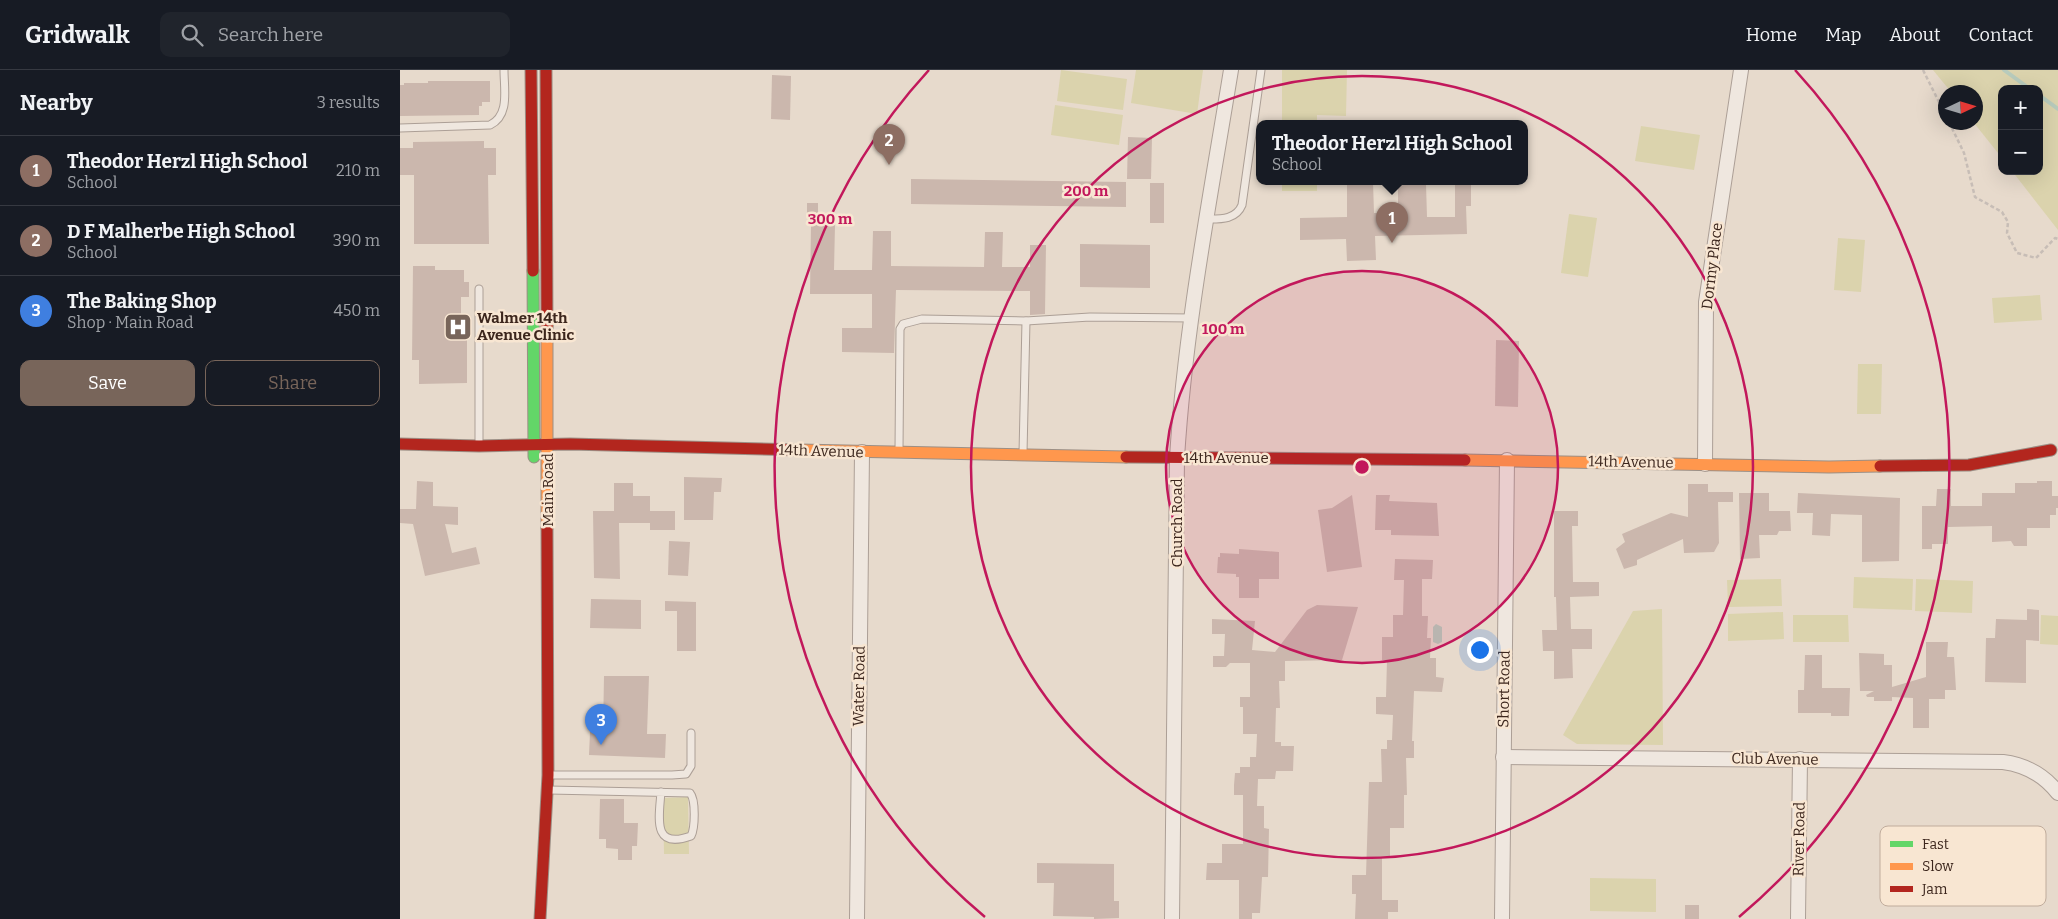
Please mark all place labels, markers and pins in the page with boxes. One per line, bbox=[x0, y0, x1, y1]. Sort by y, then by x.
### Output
pin: 2 bbox=[873, 124, 905, 165]
pin: 1 bbox=[1376, 202, 1408, 243]
place label: Walmer 14th Avenue Clinic bbox=[477, 309, 574, 344]
hospital icon: Walmer 14th Avenue Clinic bbox=[443, 312, 473, 342]
centre of rings bbox=[1353, 458, 1371, 476]
pin: 3 bbox=[585, 704, 617, 745]

